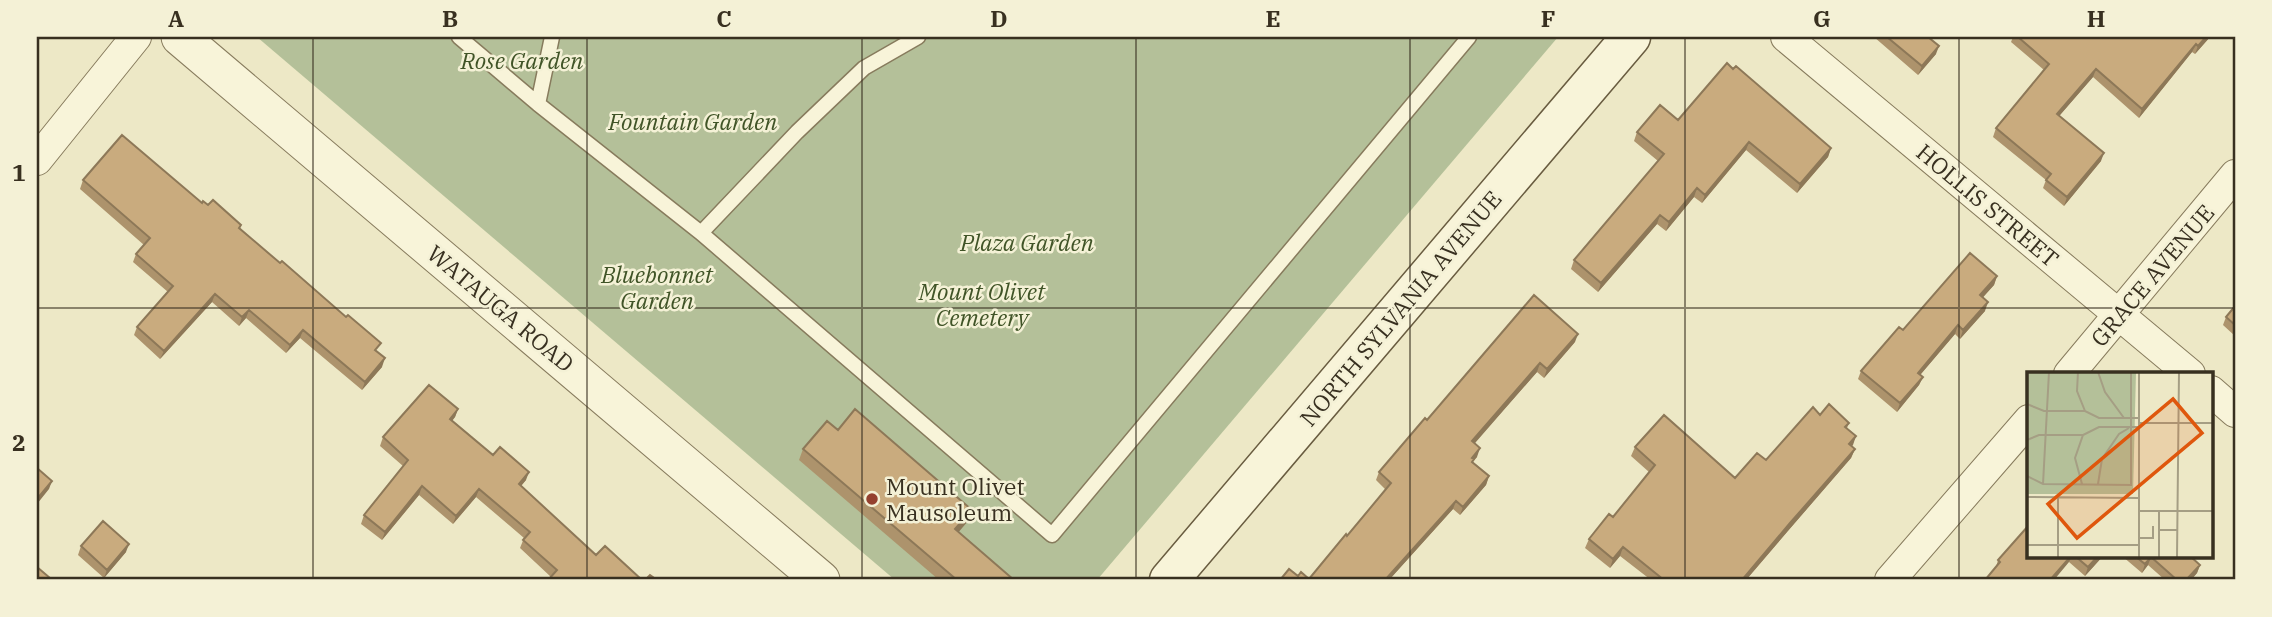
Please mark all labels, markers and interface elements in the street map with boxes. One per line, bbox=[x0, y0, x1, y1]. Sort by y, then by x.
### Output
text: A bbox=[168, 3, 184, 33]
text: B bbox=[442, 3, 458, 33]
text: C bbox=[716, 3, 732, 33]
text: D bbox=[990, 3, 1008, 33]
text: E bbox=[1265, 3, 1281, 33]
text: F bbox=[1541, 3, 1555, 33]
text: G bbox=[1813, 3, 1831, 33]
text: H bbox=[2087, 3, 2105, 33]
park label: Rose Garden bbox=[460, 45, 583, 75]
park label: Fountain Garden bbox=[608, 106, 777, 136]
street label: HOLLIS STREET bbox=[1911, 137, 2065, 273]
text: 1 bbox=[12, 157, 26, 187]
street label: NORTH SYLVANIA AVENUE bbox=[1293, 184, 1507, 432]
street label: GRACE AVENUE bbox=[2084, 198, 2220, 352]
park label: Plaza Garden bbox=[959, 227, 1094, 257]
street label: WATAUGA ROAD bbox=[421, 238, 581, 378]
park label: Bluebonnet Garden bbox=[600, 259, 714, 315]
park label: Mount Olivet Cemetery bbox=[918, 276, 1046, 332]
inset map bbox=[2027, 372, 2212, 558]
text: 2 bbox=[12, 427, 26, 457]
place label: Mount Olivet Mausoleum bbox=[886, 471, 1025, 527]
marker: Mount Olivet Mausoleum bbox=[864, 491, 880, 507]

